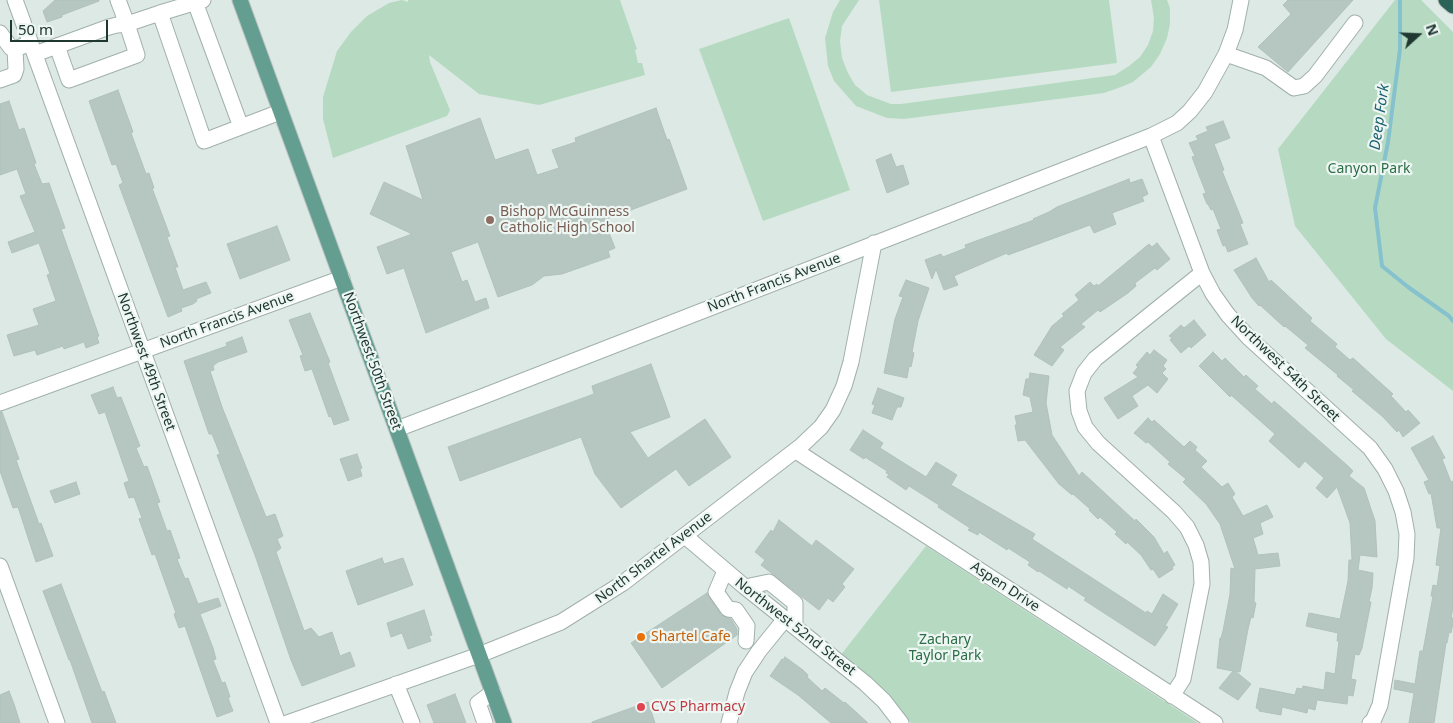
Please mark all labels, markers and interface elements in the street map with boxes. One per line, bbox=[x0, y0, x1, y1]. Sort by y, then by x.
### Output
scale bar bbox=[12, 10, 110, 42]
north arrow bbox=[1393, 10, 1443, 60]
text: 50 m bbox=[18, 19, 53, 39]
text: N bbox=[1422, 21, 1443, 38]
water label: Deep Fork bbox=[1366, 83, 1394, 151]
park label: Canyon Park bbox=[1328, 161, 1410, 177]
place label: Bishop McGuinness Catholic High School bbox=[500, 204, 635, 236]
marker: Bishop McGuinness Catholic High School bbox=[484, 214, 496, 226]
street label: North Francis Avenue bbox=[705, 250, 843, 316]
street label: North Francis Avenue bbox=[158, 288, 296, 352]
street label: Northwest 50th Street bbox=[339, 290, 405, 432]
street label: Northwest 49th Street bbox=[113, 291, 179, 433]
street label: Northwest 54th Street bbox=[1227, 312, 1343, 426]
street label: North Shartel Avenue bbox=[592, 509, 716, 607]
street label: Aspen Drive bbox=[967, 558, 1043, 616]
street label: Northwest 52nd Street bbox=[731, 575, 859, 679]
place label: Shartel Cafe bbox=[651, 629, 731, 645]
marker: Shartel Cafe bbox=[635, 631, 647, 643]
park label: Zachary Taylor Park bbox=[909, 632, 981, 664]
place label: CVS Pharmacy bbox=[651, 699, 745, 715]
marker: CVS Pharmacy bbox=[635, 701, 647, 713]

